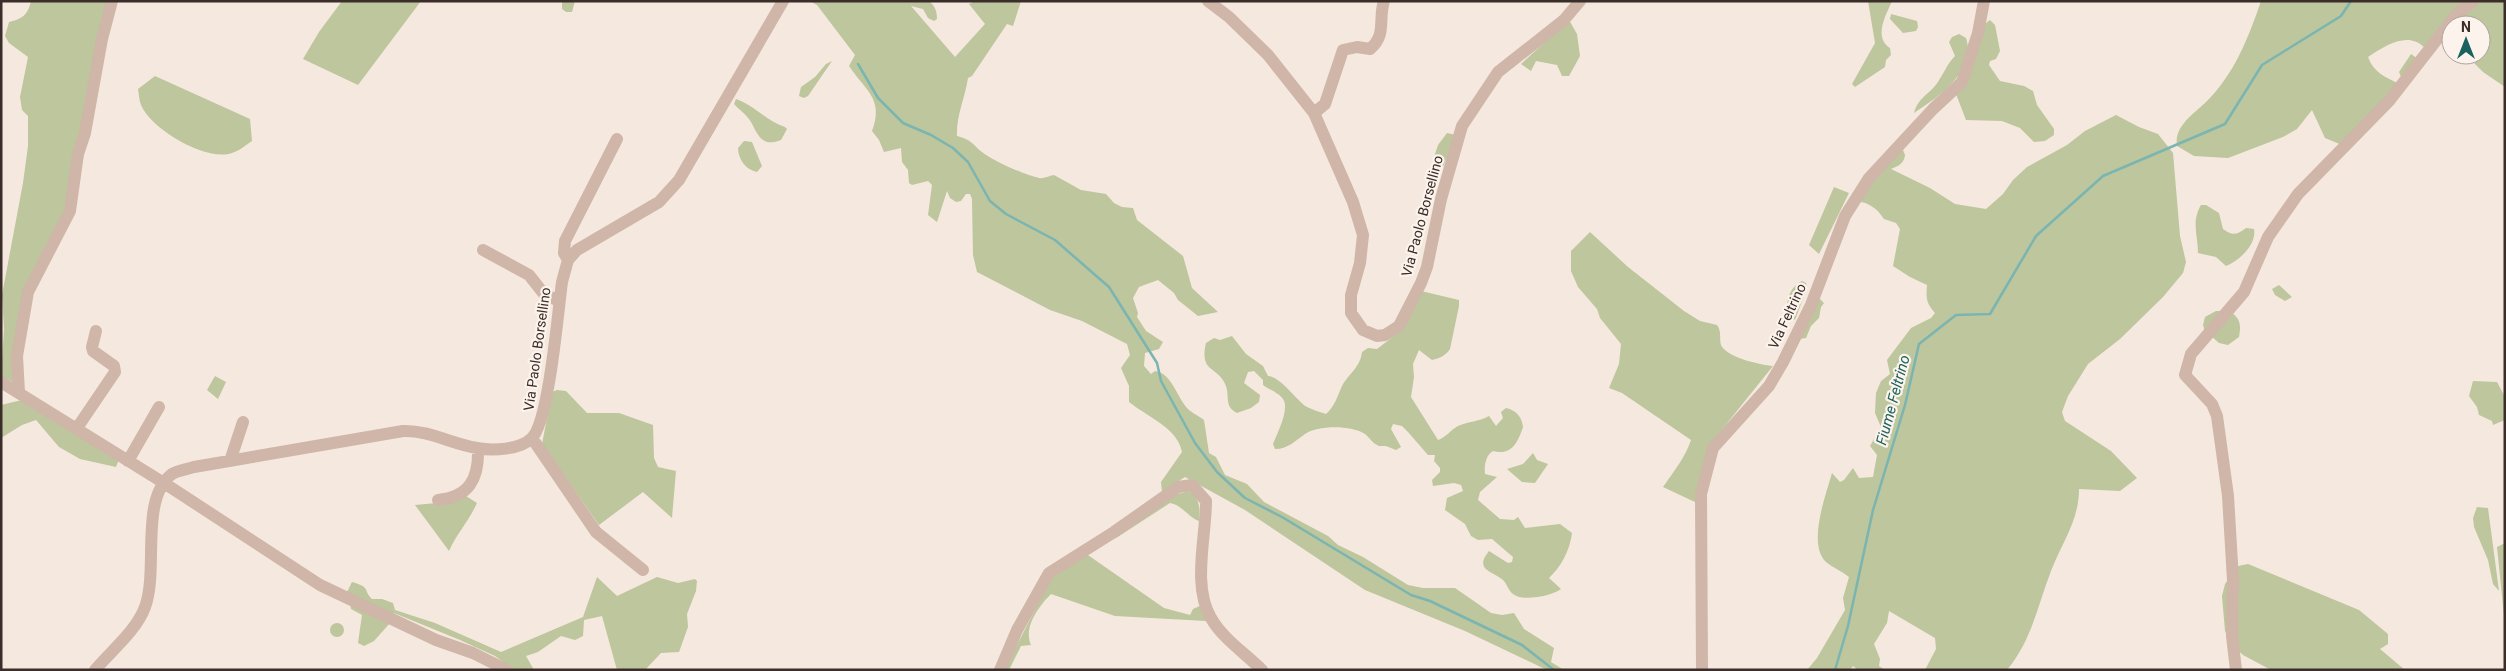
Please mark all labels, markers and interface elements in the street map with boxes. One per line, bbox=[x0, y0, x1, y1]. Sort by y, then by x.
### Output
north arrow bbox=[2441, 15, 2491, 65]
text: N bbox=[2461, 19, 2471, 35]
street label: Via Paolo Borsellino bbox=[1398, 154, 1446, 278]
street label: Via Feltrino bbox=[1765, 281, 1809, 351]
street label: Via Paolo Borsellino bbox=[520, 286, 554, 412]
water label: Fiume Feltrino bbox=[1872, 353, 1914, 447]

